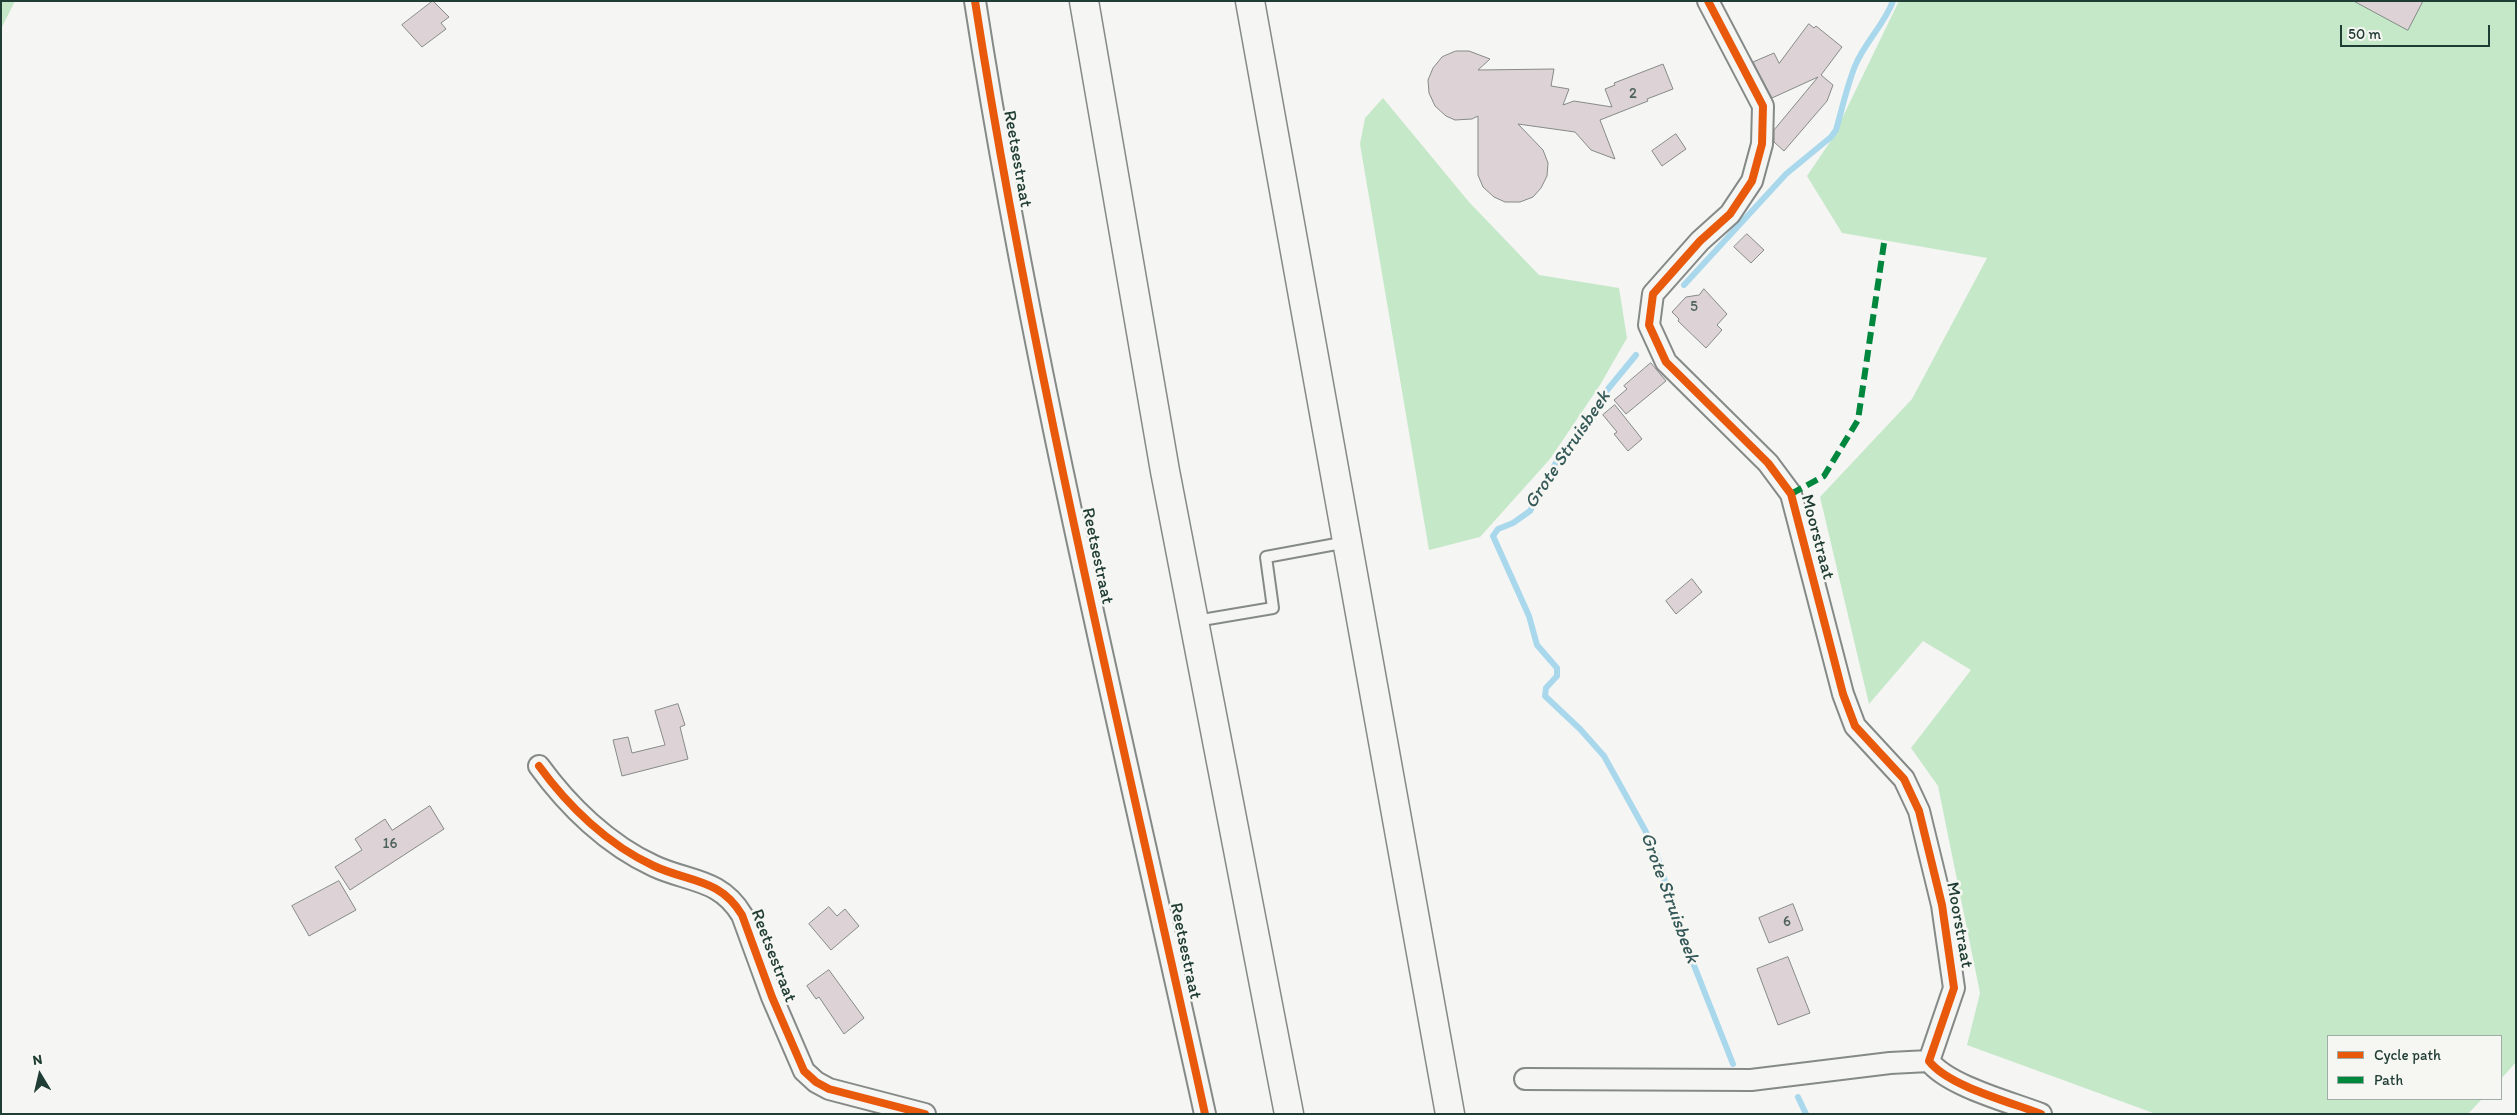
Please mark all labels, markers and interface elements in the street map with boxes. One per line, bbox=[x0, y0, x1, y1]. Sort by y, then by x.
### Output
scale bar bbox=[2342, 15, 2492, 47]
text: 50 m bbox=[2348, 25, 2381, 43]
house number: 2 bbox=[1629, 85, 1637, 103]
street label: Reetsestraat bbox=[998, 109, 1036, 209]
house number: 5 bbox=[1690, 298, 1698, 316]
water label: Grote Struisbeek bbox=[1520, 387, 1616, 513]
street label: Moorstraat bbox=[1795, 492, 1839, 582]
street label: Reetsestraat bbox=[1076, 506, 1118, 606]
water label: Grote Struisbeek bbox=[1635, 830, 1703, 966]
house number: 16 bbox=[383, 835, 397, 853]
street label: Moorstraat bbox=[1941, 880, 1977, 970]
street label: Reetsestraat bbox=[1164, 901, 1206, 1001]
street label: Reetsestraat bbox=[745, 906, 801, 1006]
house number: 6 bbox=[1783, 913, 1791, 931]
legend bbox=[2327, 1035, 2502, 1100]
text: Cycle path bbox=[2374, 1046, 2441, 1064]
north arrow bbox=[15, 1050, 65, 1100]
text: N bbox=[32, 1051, 44, 1069]
text: Path bbox=[2374, 1071, 2403, 1089]

